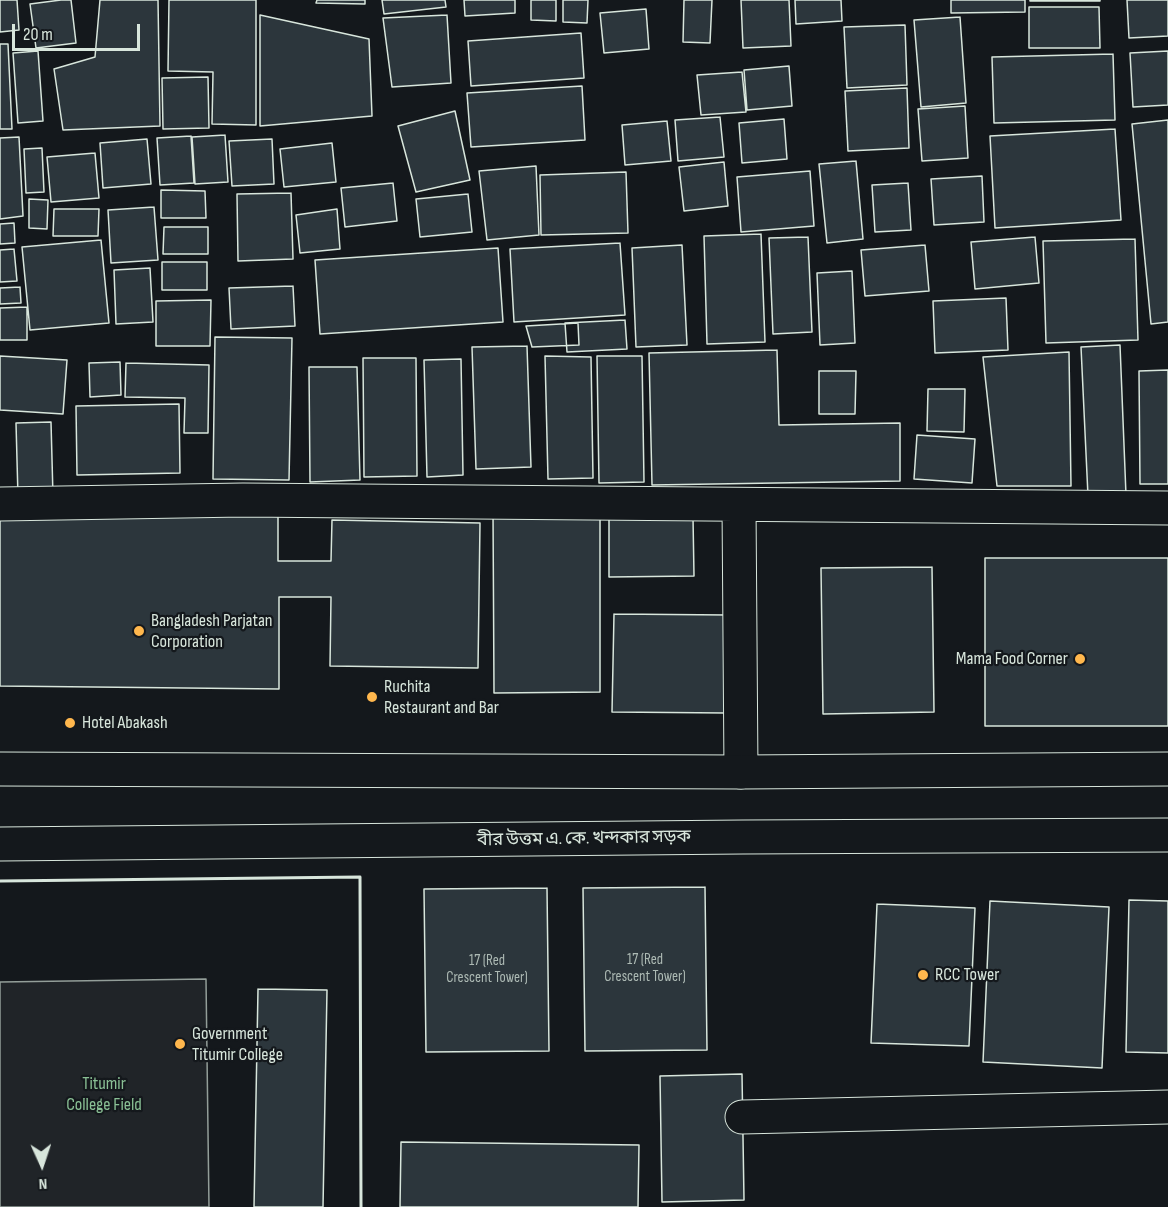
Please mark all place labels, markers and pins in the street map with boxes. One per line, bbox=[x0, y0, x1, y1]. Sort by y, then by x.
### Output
place label: Bangladesh Parjatan Corporation bbox=[151, 610, 273, 652]
marker: Bangladesh Parjatan Corporation bbox=[132, 624, 146, 638]
place label: Mama Food Corner bbox=[956, 648, 1068, 670]
marker: Mama Food Corner bbox=[1073, 652, 1087, 666]
place label: Ruchita Restaurant and Bar bbox=[384, 676, 499, 718]
marker: Ruchita Restaurant and Bar bbox=[365, 690, 379, 704]
place label: Hotel Abakash bbox=[82, 712, 168, 734]
marker: Hotel Abakash bbox=[63, 716, 77, 730]
place label: RCC Tower bbox=[935, 964, 999, 986]
marker: RCC Tower bbox=[916, 968, 930, 982]
place label: Government Titumir College bbox=[192, 1023, 283, 1066]
marker: Government Titumir College bbox=[173, 1037, 187, 1051]

